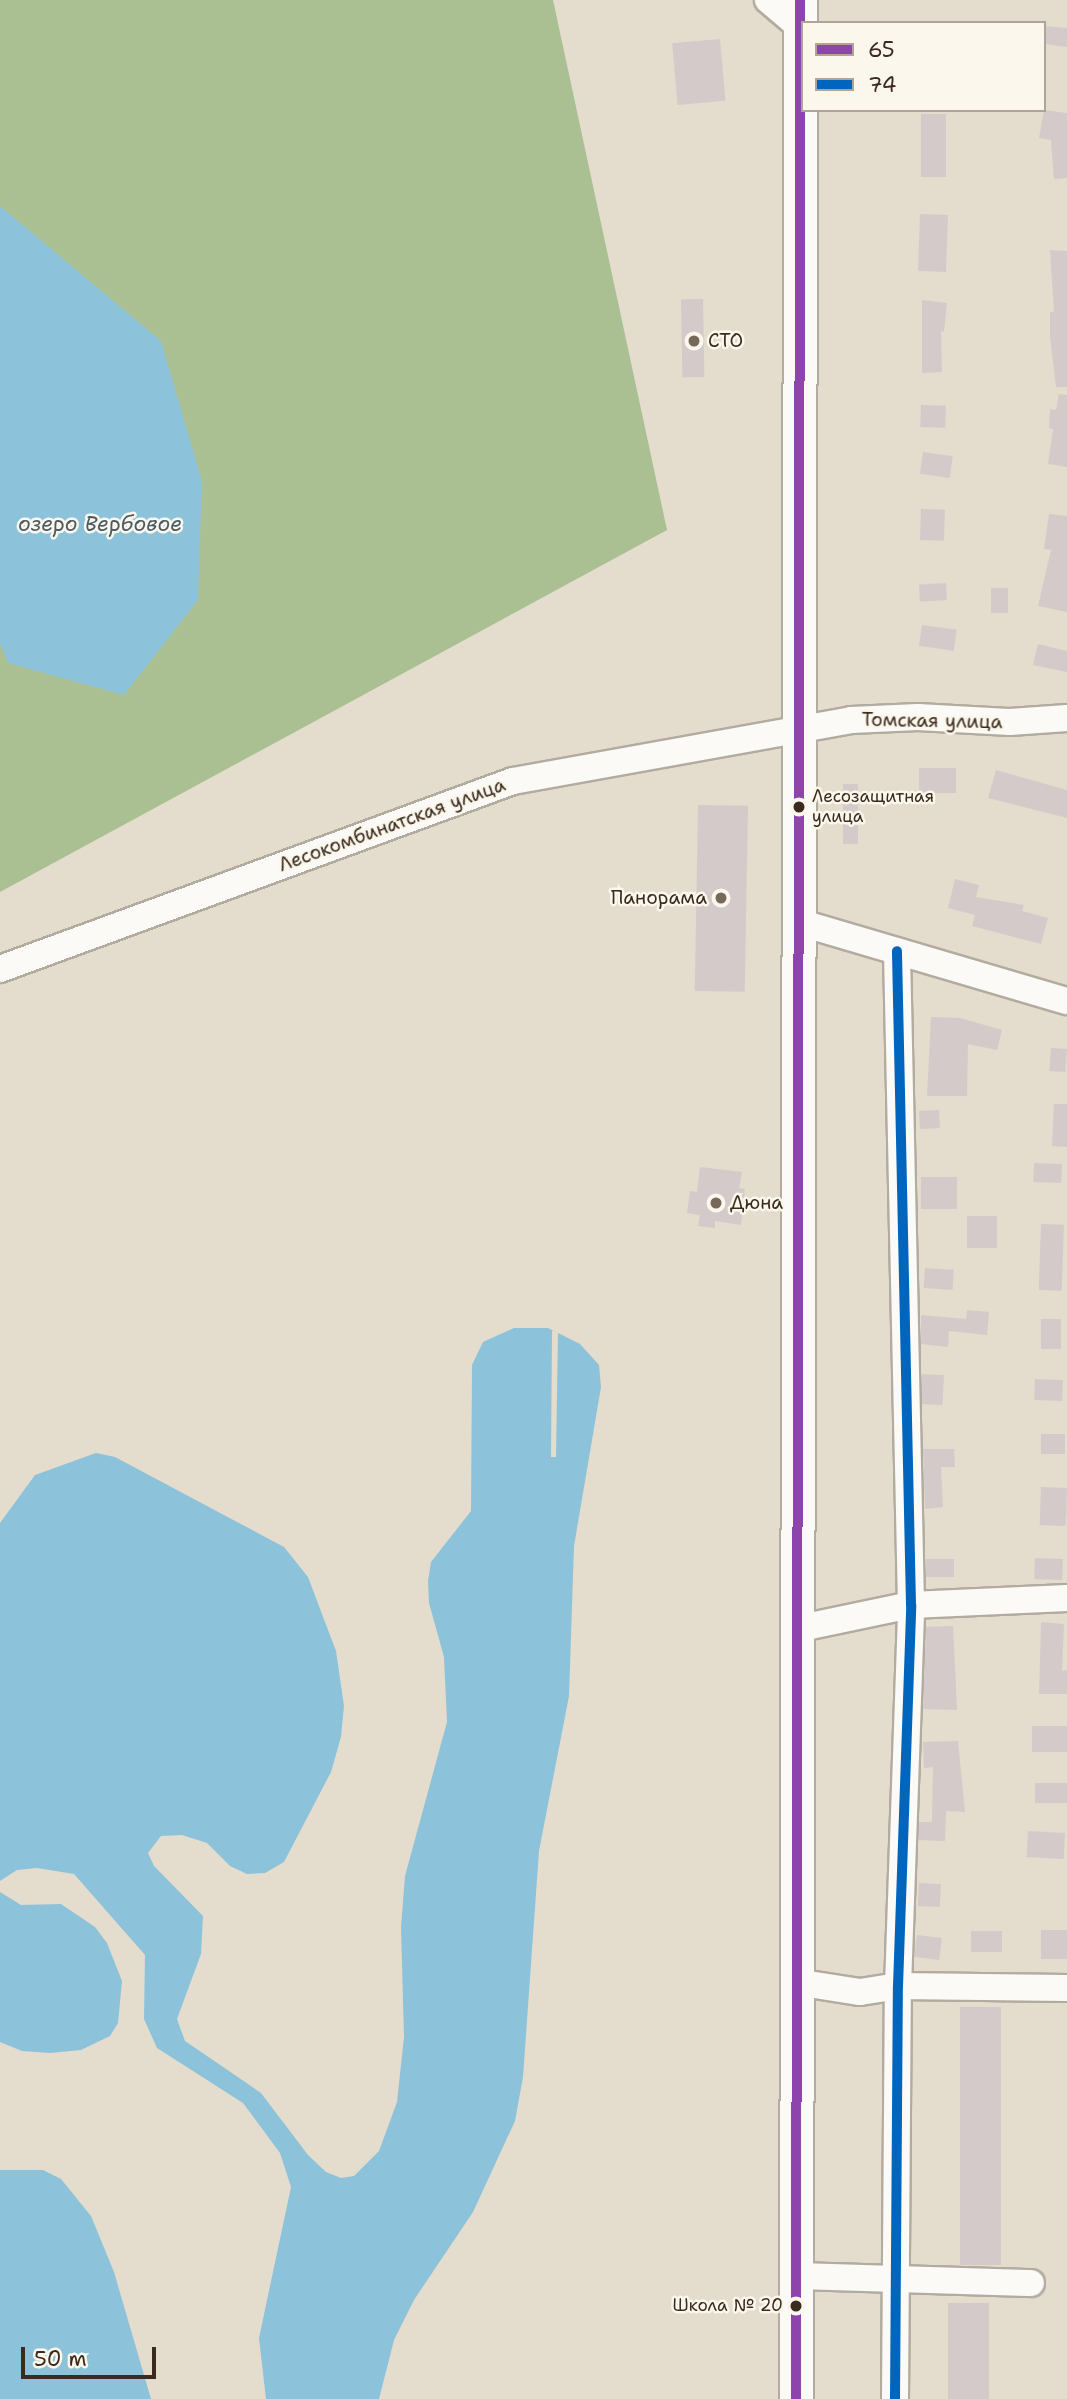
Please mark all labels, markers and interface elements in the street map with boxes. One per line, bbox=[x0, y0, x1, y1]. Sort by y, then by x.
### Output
legend bbox=[801, 21, 1046, 112]
text: 65 bbox=[868, 36, 895, 64]
text: 74 bbox=[868, 71, 896, 99]
place label: СТО bbox=[708, 330, 743, 352]
marker: СТО bbox=[686, 333, 702, 349]
water label: озеро Вербовое bbox=[18, 511, 182, 537]
street label: Томская улица bbox=[861, 708, 1003, 734]
street label: Лесокомбинатская улица bbox=[276, 773, 508, 877]
place label: Лесозащитная улица bbox=[812, 787, 934, 827]
marker: Лесозащитная улица bbox=[792, 800, 806, 814]
place label: Панорама bbox=[611, 887, 707, 909]
marker: Панорама bbox=[713, 890, 729, 906]
place label: Дюна bbox=[730, 1192, 783, 1214]
marker: Дюна bbox=[708, 1195, 724, 1211]
place label: Школа № 20 bbox=[673, 2296, 783, 2316]
marker: Школа № 20 bbox=[789, 2299, 803, 2313]
scale bar bbox=[24, 2332, 159, 2376]
text: 50 m bbox=[34, 2345, 87, 2373]

